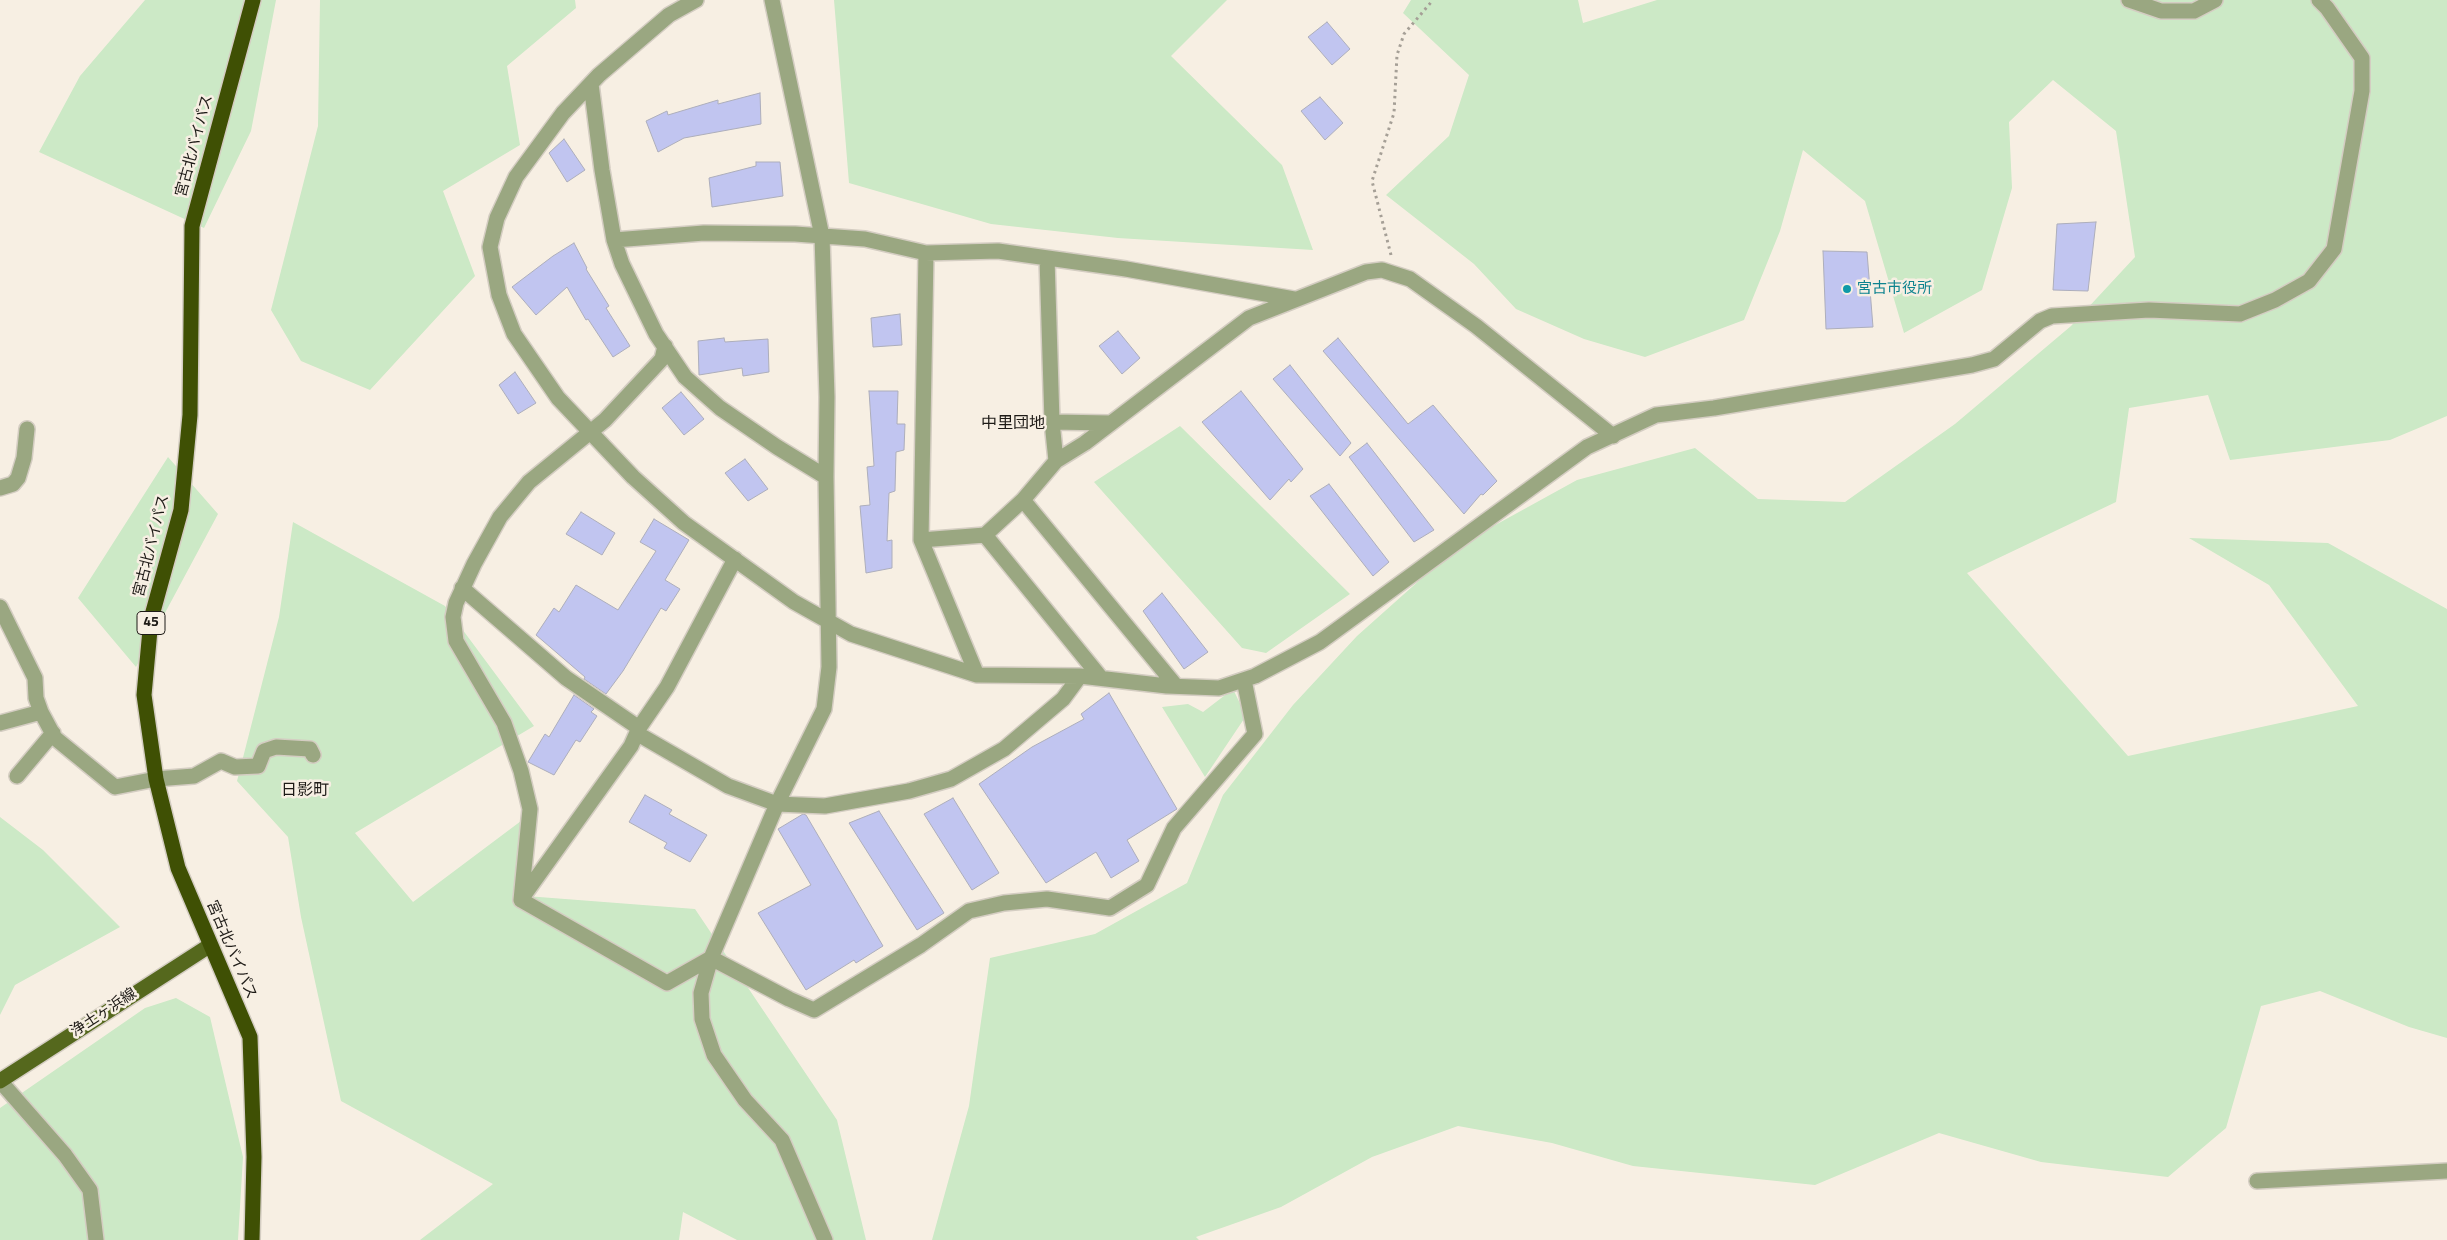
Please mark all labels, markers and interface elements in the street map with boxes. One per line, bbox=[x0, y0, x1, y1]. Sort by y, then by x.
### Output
street label: 宮古北バイパス bbox=[173, 93, 217, 199]
place label: 宮古市役所 bbox=[1857, 280, 1932, 298]
marker: 宮古市役所 bbox=[1841, 283, 1853, 295]
district label: 中里団地 bbox=[981, 414, 1045, 434]
street label: 宮古北バイパス bbox=[131, 493, 173, 599]
road number: 45 bbox=[137, 612, 165, 634]
district label: 日影町 bbox=[281, 781, 329, 801]
street label: 宮古北バイパス bbox=[202, 898, 260, 1002]
street label: 浄土ヶ浜線 bbox=[68, 985, 140, 1041]

